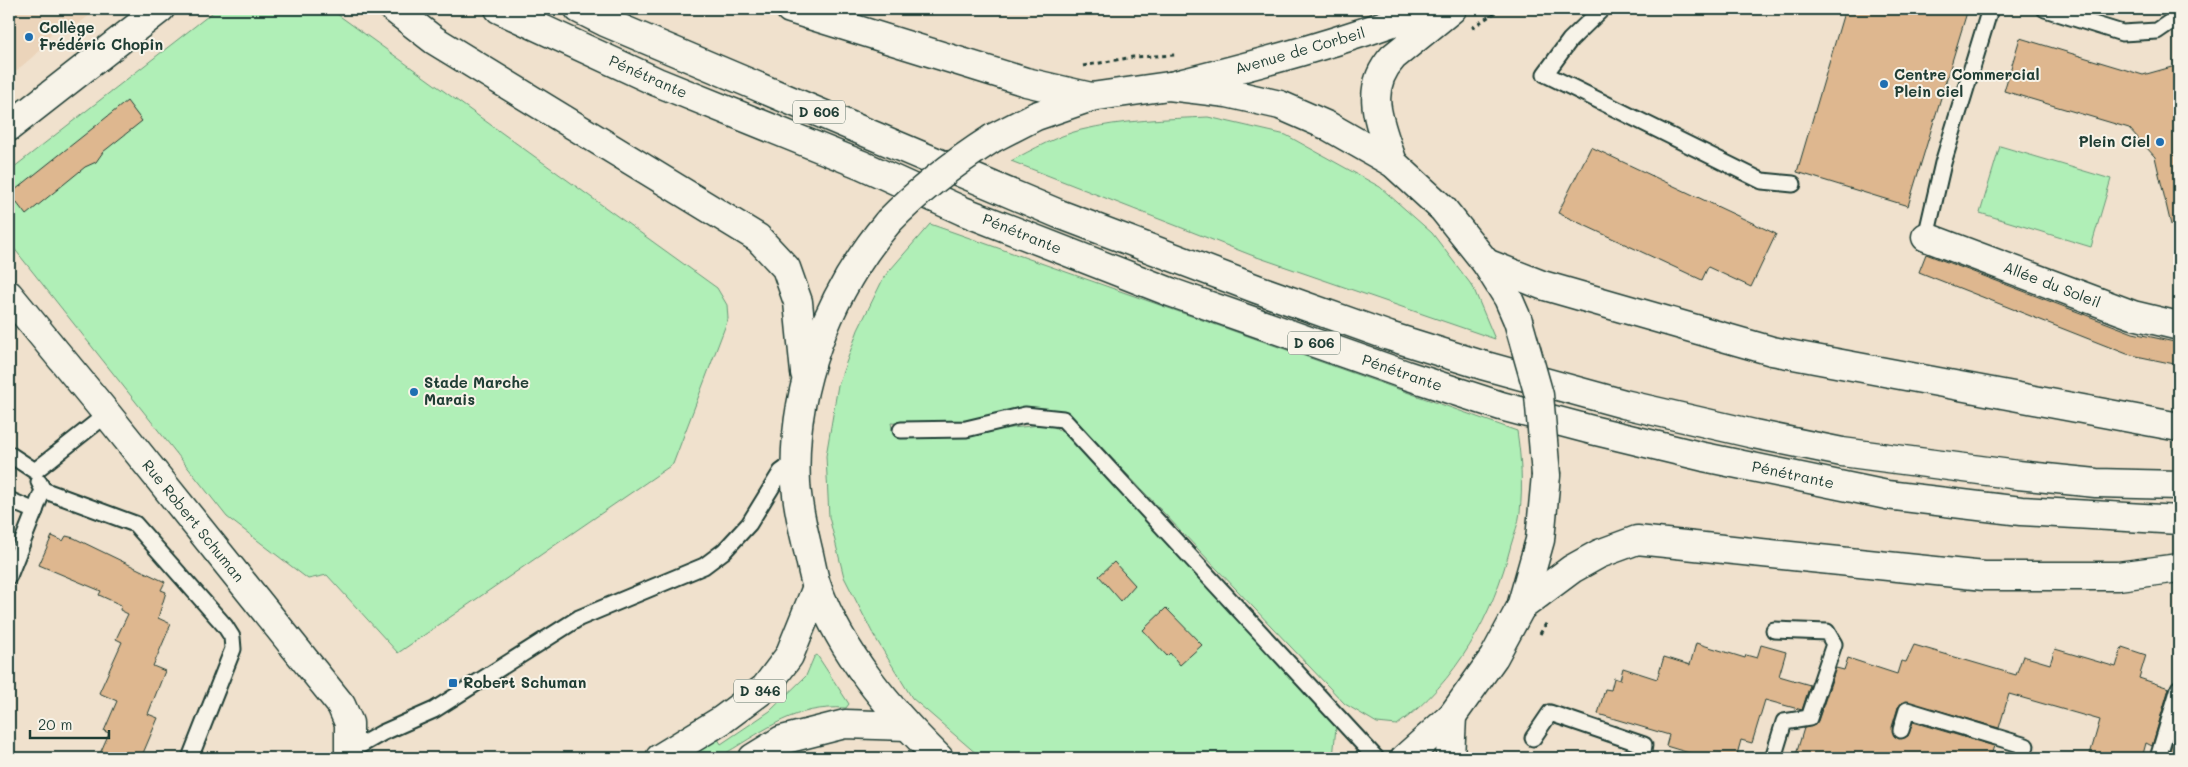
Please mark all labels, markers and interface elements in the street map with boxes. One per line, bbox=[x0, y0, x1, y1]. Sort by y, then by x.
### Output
place label: Collège Frédéric Chopin bbox=[39, 17, 163, 54]
street label: Avenue de Corbeil bbox=[1232, 22, 1367, 78]
marker: Collège Frédéric Chopin bbox=[23, 31, 35, 43]
street label: Pénétrante bbox=[606, 50, 691, 102]
place label: Centre Commercial Plein ciel bbox=[1894, 64, 2040, 101]
marker: Centre Commercial Plein ciel bbox=[1878, 78, 1890, 90]
road number: D 606 bbox=[793, 100, 845, 124]
place label: Plein Ciel bbox=[2078, 131, 2150, 151]
marker: Plein Ciel bbox=[2154, 136, 2166, 148]
street label: Pénétrante bbox=[980, 208, 1065, 258]
street label: Allée du Soleil bbox=[2001, 256, 2104, 312]
road number: D 606 bbox=[1288, 332, 1340, 354]
street label: Pénétrante bbox=[1359, 349, 1445, 395]
place label: Stade Marche Marais bbox=[424, 372, 529, 409]
marker: Stade Marche Marais bbox=[408, 386, 420, 398]
street label: Rue Robert Schuman bbox=[138, 455, 249, 586]
street label: Pénétrante bbox=[1750, 456, 1836, 493]
place label: Robert Schuman bbox=[463, 672, 586, 692]
marker: Robert Schuman bbox=[447, 677, 459, 689]
road number: D 346 bbox=[734, 679, 786, 702]
scale bar bbox=[30, 707, 109, 739]
text: 20 m bbox=[38, 714, 72, 734]

